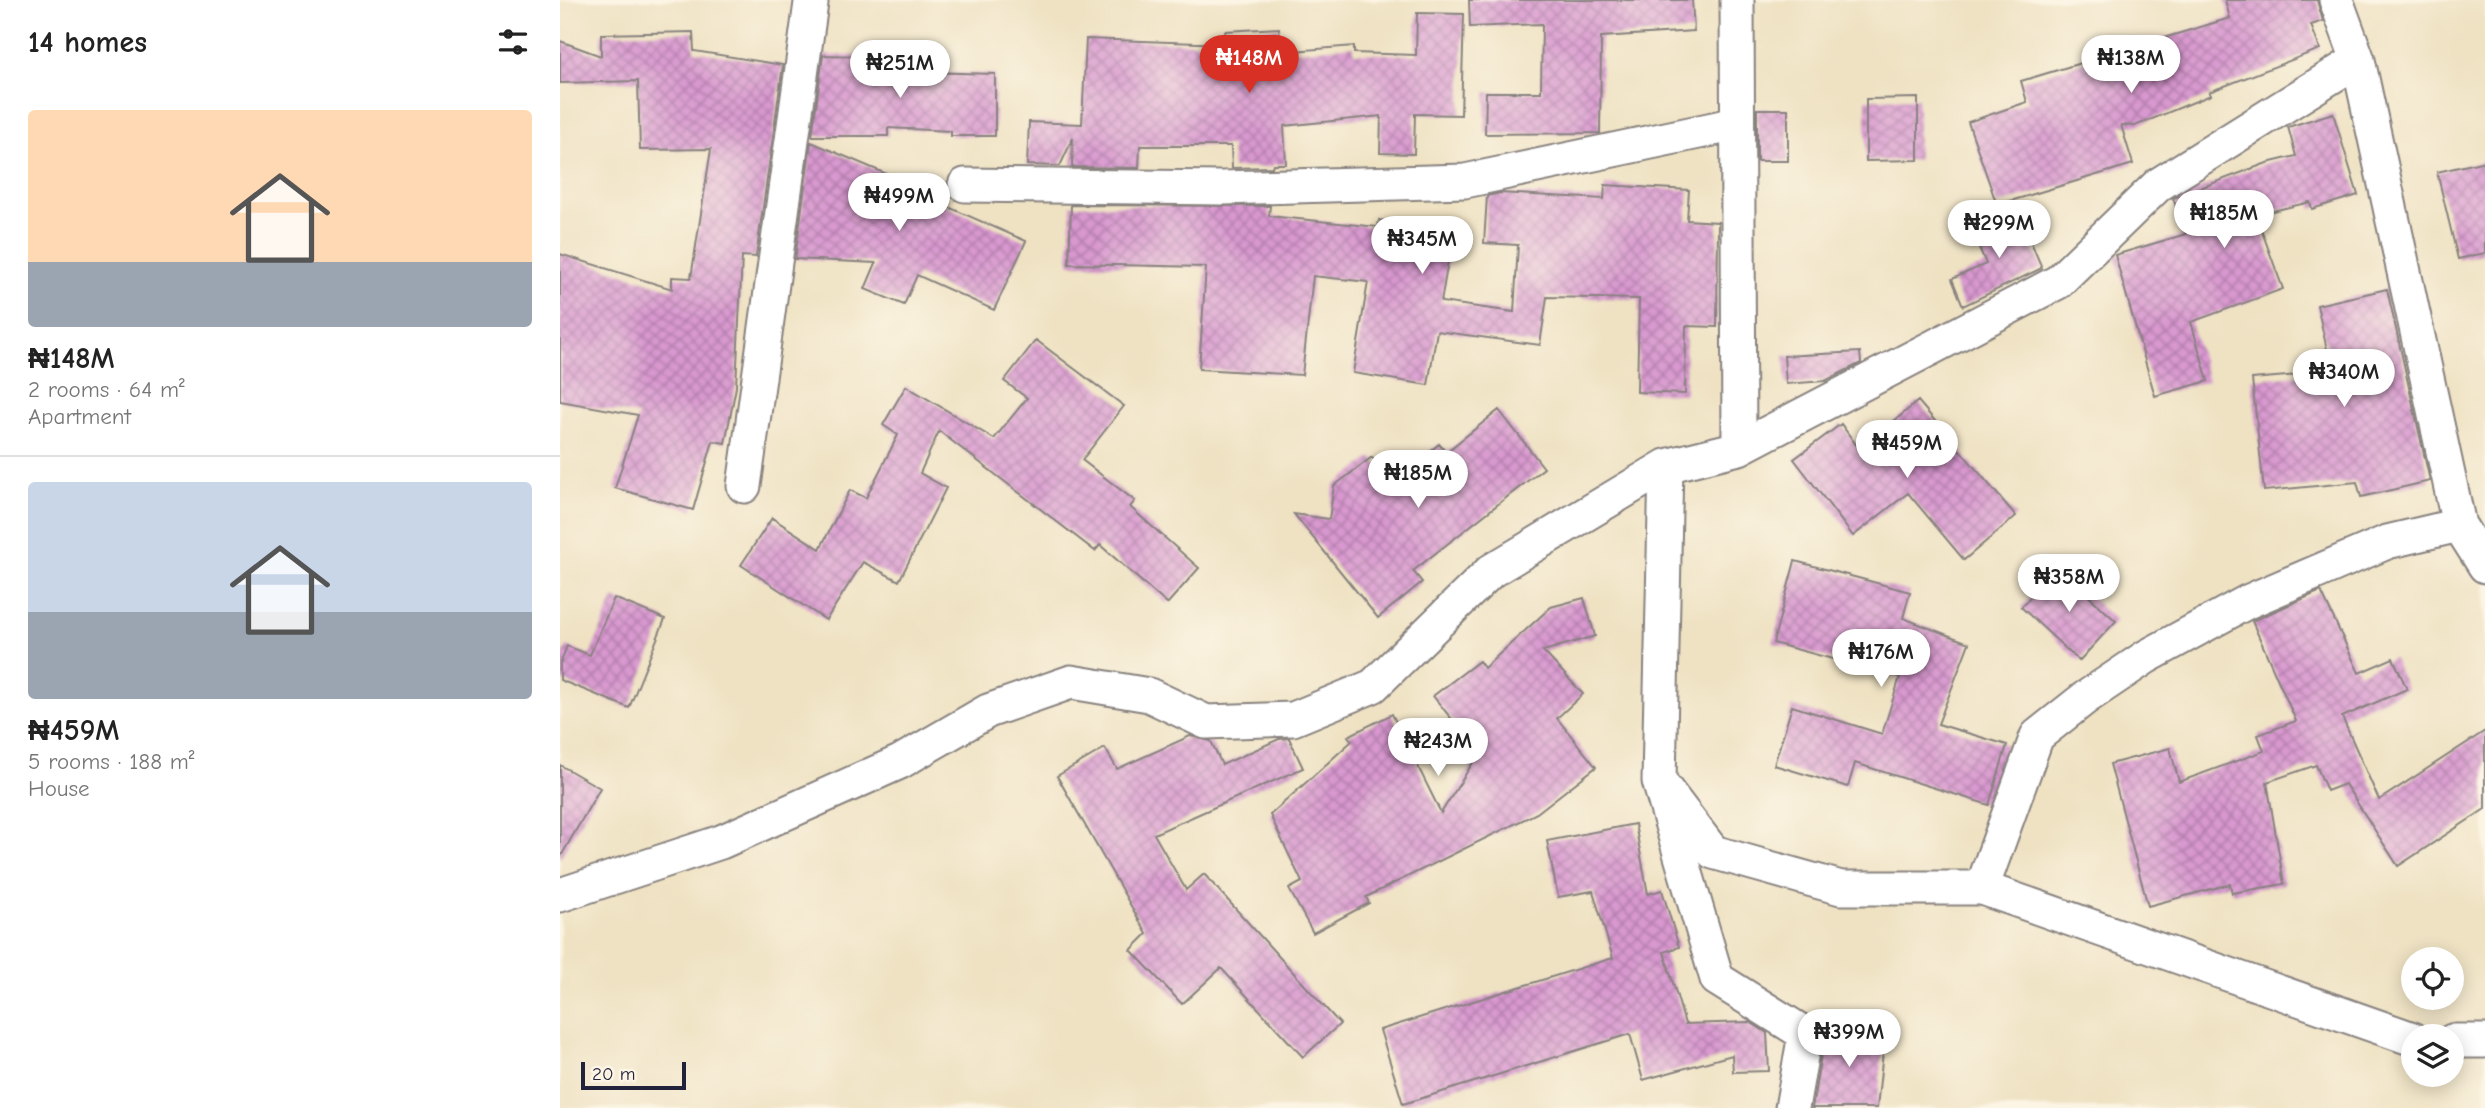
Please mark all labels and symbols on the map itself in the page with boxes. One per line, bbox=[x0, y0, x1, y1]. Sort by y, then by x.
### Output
pin: ₦148M bbox=[1200, 36, 1298, 95]
pin: ₦138M bbox=[2082, 36, 2180, 95]
pin: ₦251M bbox=[851, 41, 949, 100]
pin: ₦499M bbox=[850, 174, 948, 233]
pin: ₦185M bbox=[2175, 190, 2273, 250]
pin: ₦299M bbox=[1950, 201, 2048, 260]
pin: ₦345M bbox=[1373, 216, 1471, 276]
pin: ₦340M bbox=[2295, 350, 2393, 409]
pin: ₦459M bbox=[1858, 420, 1956, 480]
pin: ₦185M bbox=[1369, 450, 1467, 510]
pin: ₦358M bbox=[2020, 554, 2118, 614]
pin: ₦176M bbox=[1832, 630, 1930, 689]
pin: ₦243M bbox=[1389, 718, 1487, 778]
pin: ₦399M bbox=[1800, 1010, 1898, 1069]
scale bar bbox=[581, 1059, 686, 1091]

